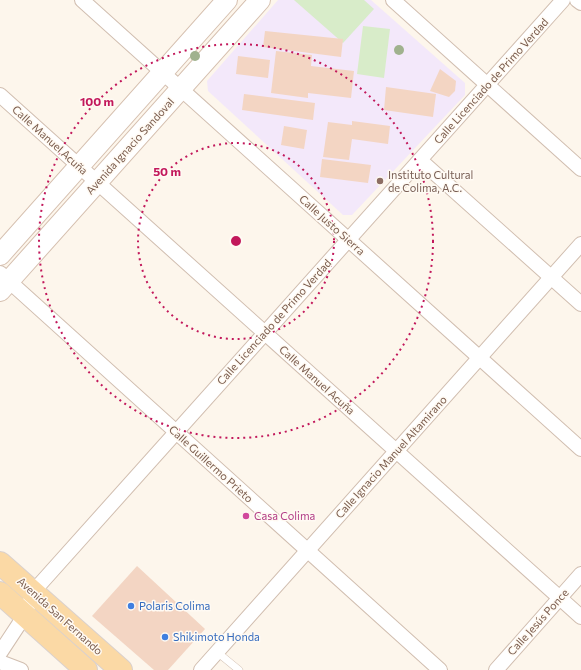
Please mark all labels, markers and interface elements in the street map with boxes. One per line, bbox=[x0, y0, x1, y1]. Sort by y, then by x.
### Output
street label: Calle Licenciado de Primo Verdad bbox=[431, 15, 550, 146]
text: 100 m bbox=[80, 94, 114, 108]
street label: Avenida Ignacio Sandoval bbox=[83, 95, 176, 197]
street label: Calle Manuel Acuña bbox=[10, 102, 91, 177]
text: 50 m bbox=[153, 164, 181, 178]
place label: Instituto Cultural de Colima, A.C. bbox=[388, 168, 473, 194]
marker: Instituto Cultural de Colima, A.C. bbox=[375, 176, 385, 186]
street label: Calle Justo Sierra bbox=[296, 192, 368, 258]
centre of rings bbox=[229, 234, 243, 248]
street label: Calle Licenciado de Primo Verdad bbox=[214, 256, 333, 387]
street label: Calle Manuel Acuña bbox=[277, 342, 358, 417]
street label: Calle Ignacio Manuel Altamirano bbox=[332, 392, 449, 521]
street label: Calle Guillermo Prieto bbox=[167, 422, 256, 505]
place label: Casa Colima bbox=[254, 509, 315, 522]
marker: Casa Colima bbox=[241, 511, 251, 521]
street label: Avenida San Fernando bbox=[15, 574, 106, 658]
street label: Calle Jesús Ponce bbox=[504, 586, 572, 658]
place label: Polaris Colima bbox=[139, 599, 210, 612]
marker: Polaris Colima bbox=[126, 601, 136, 611]
place label: Shikimoto Honda bbox=[173, 630, 260, 643]
marker: Shikimoto Honda bbox=[160, 632, 170, 642]

